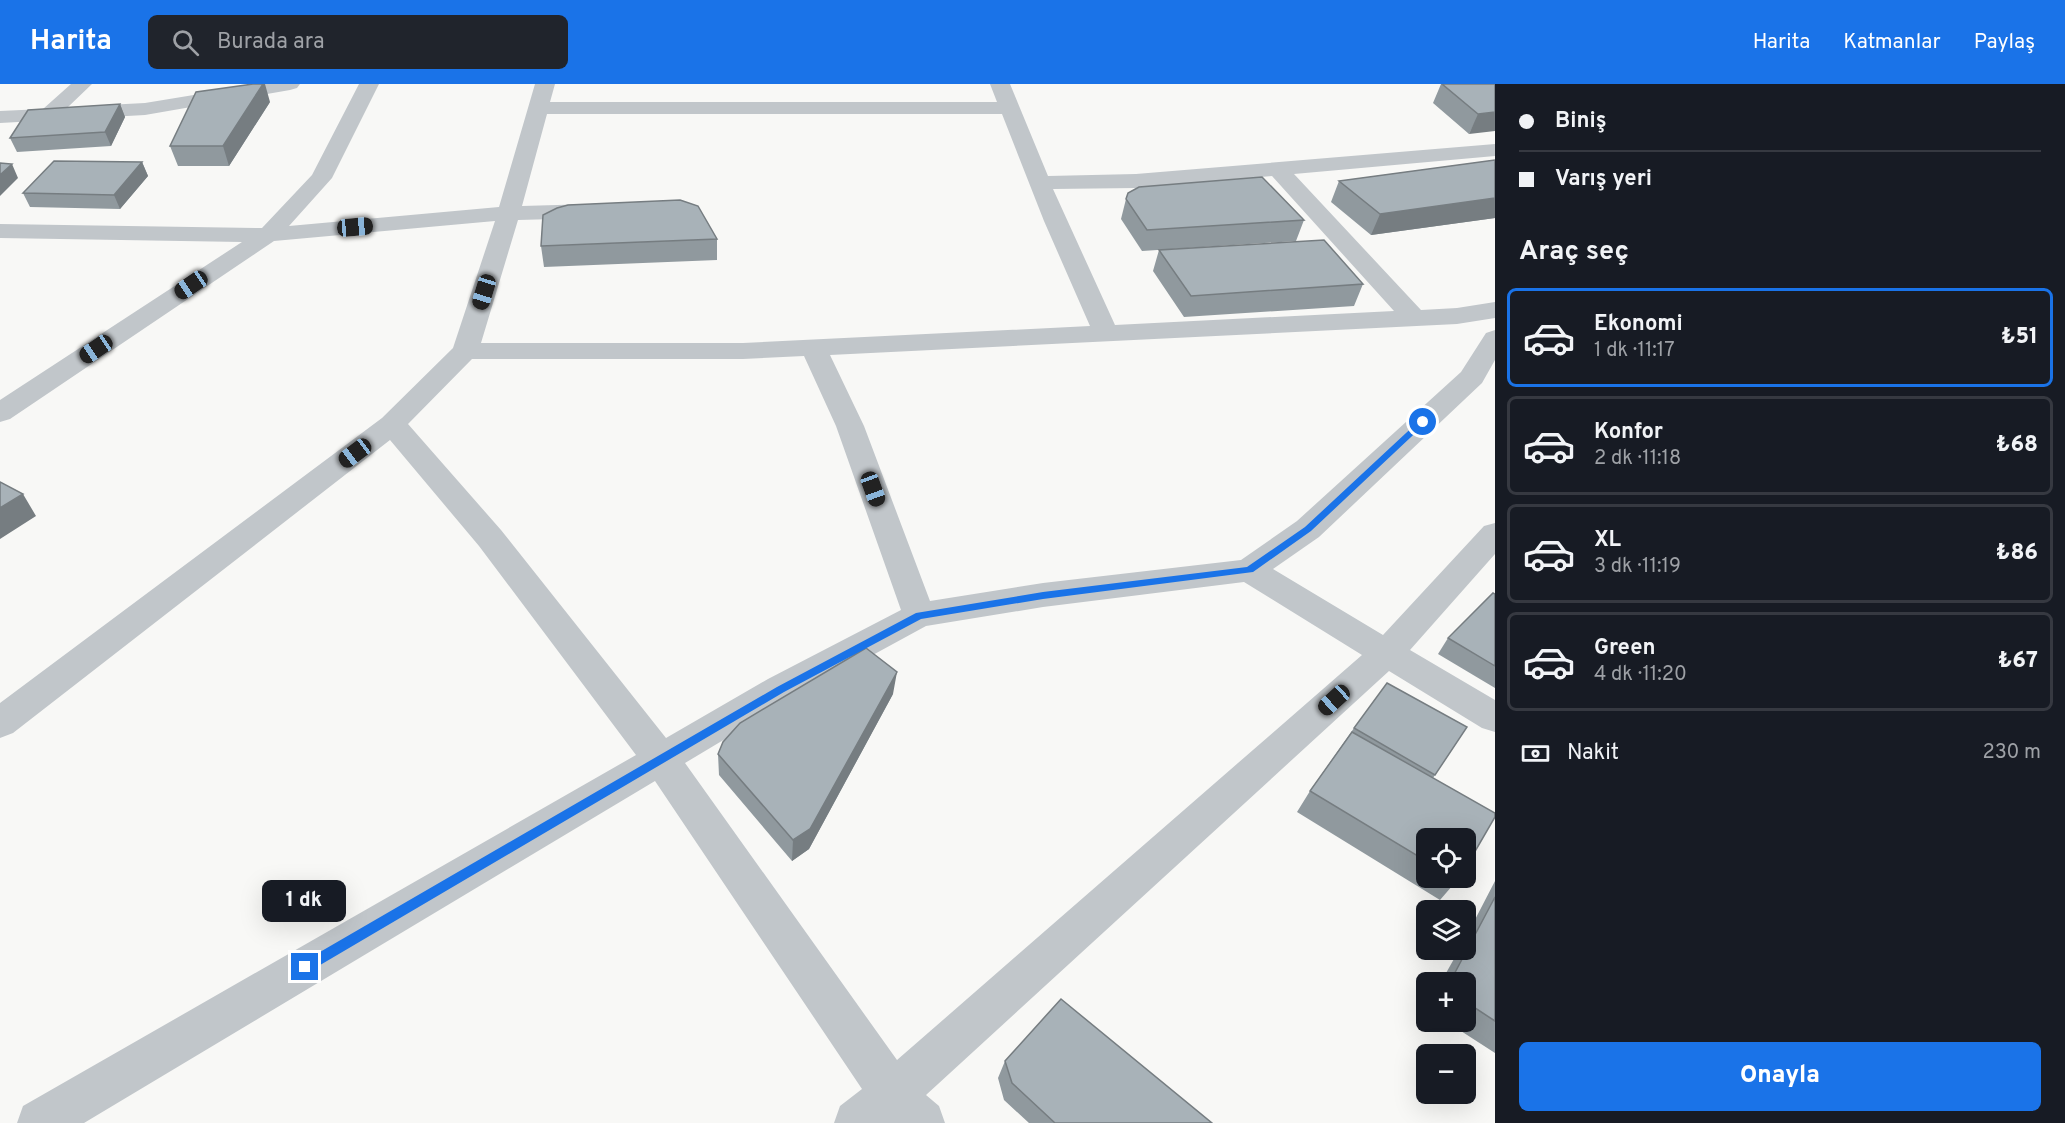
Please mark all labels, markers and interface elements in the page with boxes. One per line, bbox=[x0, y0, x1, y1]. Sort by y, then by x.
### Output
search box bbox=[148, 15, 568, 69]
text: Harita bbox=[30, 24, 112, 60]
icon: search bbox=[169, 26, 202, 59]
text: Burada ara bbox=[217, 29, 325, 56]
text: Harita bbox=[1753, 29, 1810, 56]
text: Katmanlar bbox=[1843, 29, 1941, 56]
text: Paylaş bbox=[1974, 29, 2035, 56]
text: Biniş bbox=[1555, 108, 1607, 135]
text: Varış yeri bbox=[1555, 166, 1652, 193]
car bbox=[336, 216, 374, 238]
text: Araç seç bbox=[1519, 235, 1629, 269]
car bbox=[171, 267, 211, 303]
car bbox=[470, 272, 498, 312]
icon: car bbox=[1522, 311, 1576, 365]
text: Ekonomi bbox=[1594, 311, 1683, 338]
text: ₺51 bbox=[2001, 324, 2038, 351]
car bbox=[76, 331, 116, 367]
text: 1 dk · 11:17 bbox=[1594, 338, 1675, 364]
route start bbox=[1409, 408, 1436, 435]
icon: car bbox=[1522, 419, 1576, 473]
text: Konfor bbox=[1594, 419, 1663, 446]
text: ₺68 bbox=[1996, 432, 2038, 459]
car bbox=[335, 435, 375, 471]
text: 2 dk · 11:18 bbox=[1594, 446, 1681, 472]
car bbox=[858, 469, 888, 509]
icon: car bbox=[1522, 527, 1576, 581]
text: XL bbox=[1594, 527, 1621, 554]
text: ₺86 bbox=[1996, 540, 2038, 567]
text: 3 dk · 11:19 bbox=[1594, 554, 1681, 580]
icon: car bbox=[1522, 635, 1576, 689]
text: Green bbox=[1594, 635, 1656, 662]
text: ₺67 bbox=[1998, 648, 2038, 675]
text: 4 dk · 11:20 bbox=[1594, 662, 1687, 688]
car bbox=[1315, 681, 1353, 719]
icon: cash bbox=[1519, 737, 1552, 770]
text: Nakit bbox=[1567, 740, 1619, 767]
text: 230 m bbox=[1982, 740, 2041, 766]
map controls bbox=[1416, 828, 1476, 1104]
button: locate bbox=[1416, 828, 1476, 888]
callout: 1 dk bbox=[263, 880, 347, 922]
text: 1 dk bbox=[286, 888, 322, 914]
button: layers bbox=[1416, 900, 1476, 960]
route end bbox=[291, 953, 318, 980]
button: + bbox=[1416, 972, 1476, 1032]
button: Onayla bbox=[1519, 1042, 2041, 1111]
button: − bbox=[1416, 1044, 1476, 1104]

